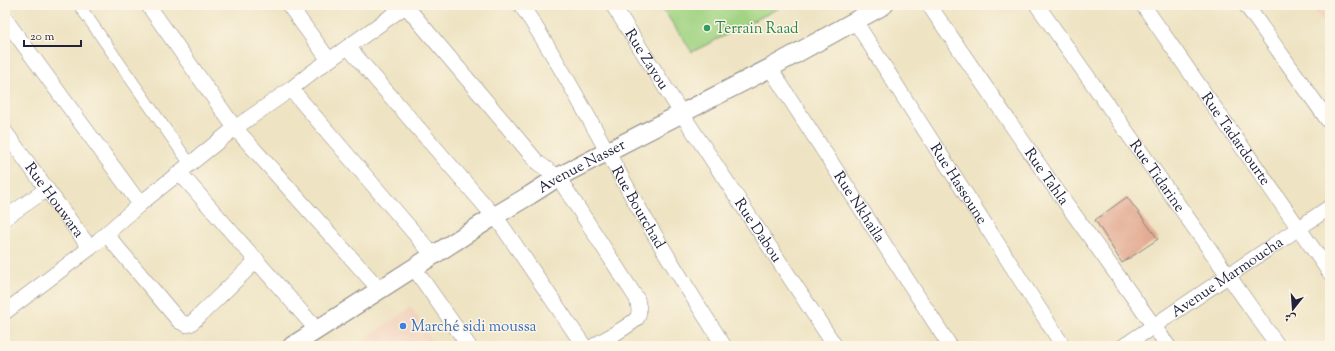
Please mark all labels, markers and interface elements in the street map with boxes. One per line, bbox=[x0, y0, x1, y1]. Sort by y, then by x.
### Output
place label: Terrain Raad bbox=[715, 19, 799, 40]
scale bar bbox=[24, 22, 81, 48]
marker: Terrain Raad bbox=[702, 23, 712, 33]
street label: Rue Zayou bbox=[619, 25, 673, 95]
text: 20 m bbox=[30, 28, 55, 46]
street label: Rue Tadardourte bbox=[1195, 89, 1275, 190]
street label: Avenue Nasser bbox=[534, 135, 630, 199]
street label: Rue Tidarine bbox=[1124, 136, 1189, 217]
street label: Rue Hassoune bbox=[924, 140, 992, 229]
street label: Rue Tahla bbox=[1018, 144, 1073, 210]
street label: Rue Houwara bbox=[19, 159, 88, 243]
street label: Rue Bourchad bbox=[605, 163, 670, 254]
street label: Rue Nkhaila bbox=[828, 168, 889, 247]
street label: Rue Dabou bbox=[728, 195, 786, 267]
street label: Avenue Marmoucha bbox=[1167, 232, 1288, 323]
north arrow bbox=[1273, 289, 1313, 329]
text: ش bbox=[1283, 308, 1298, 327]
place label: Marché sidi moussa bbox=[411, 317, 537, 338]
marker: Marché sidi moussa bbox=[398, 321, 408, 331]

